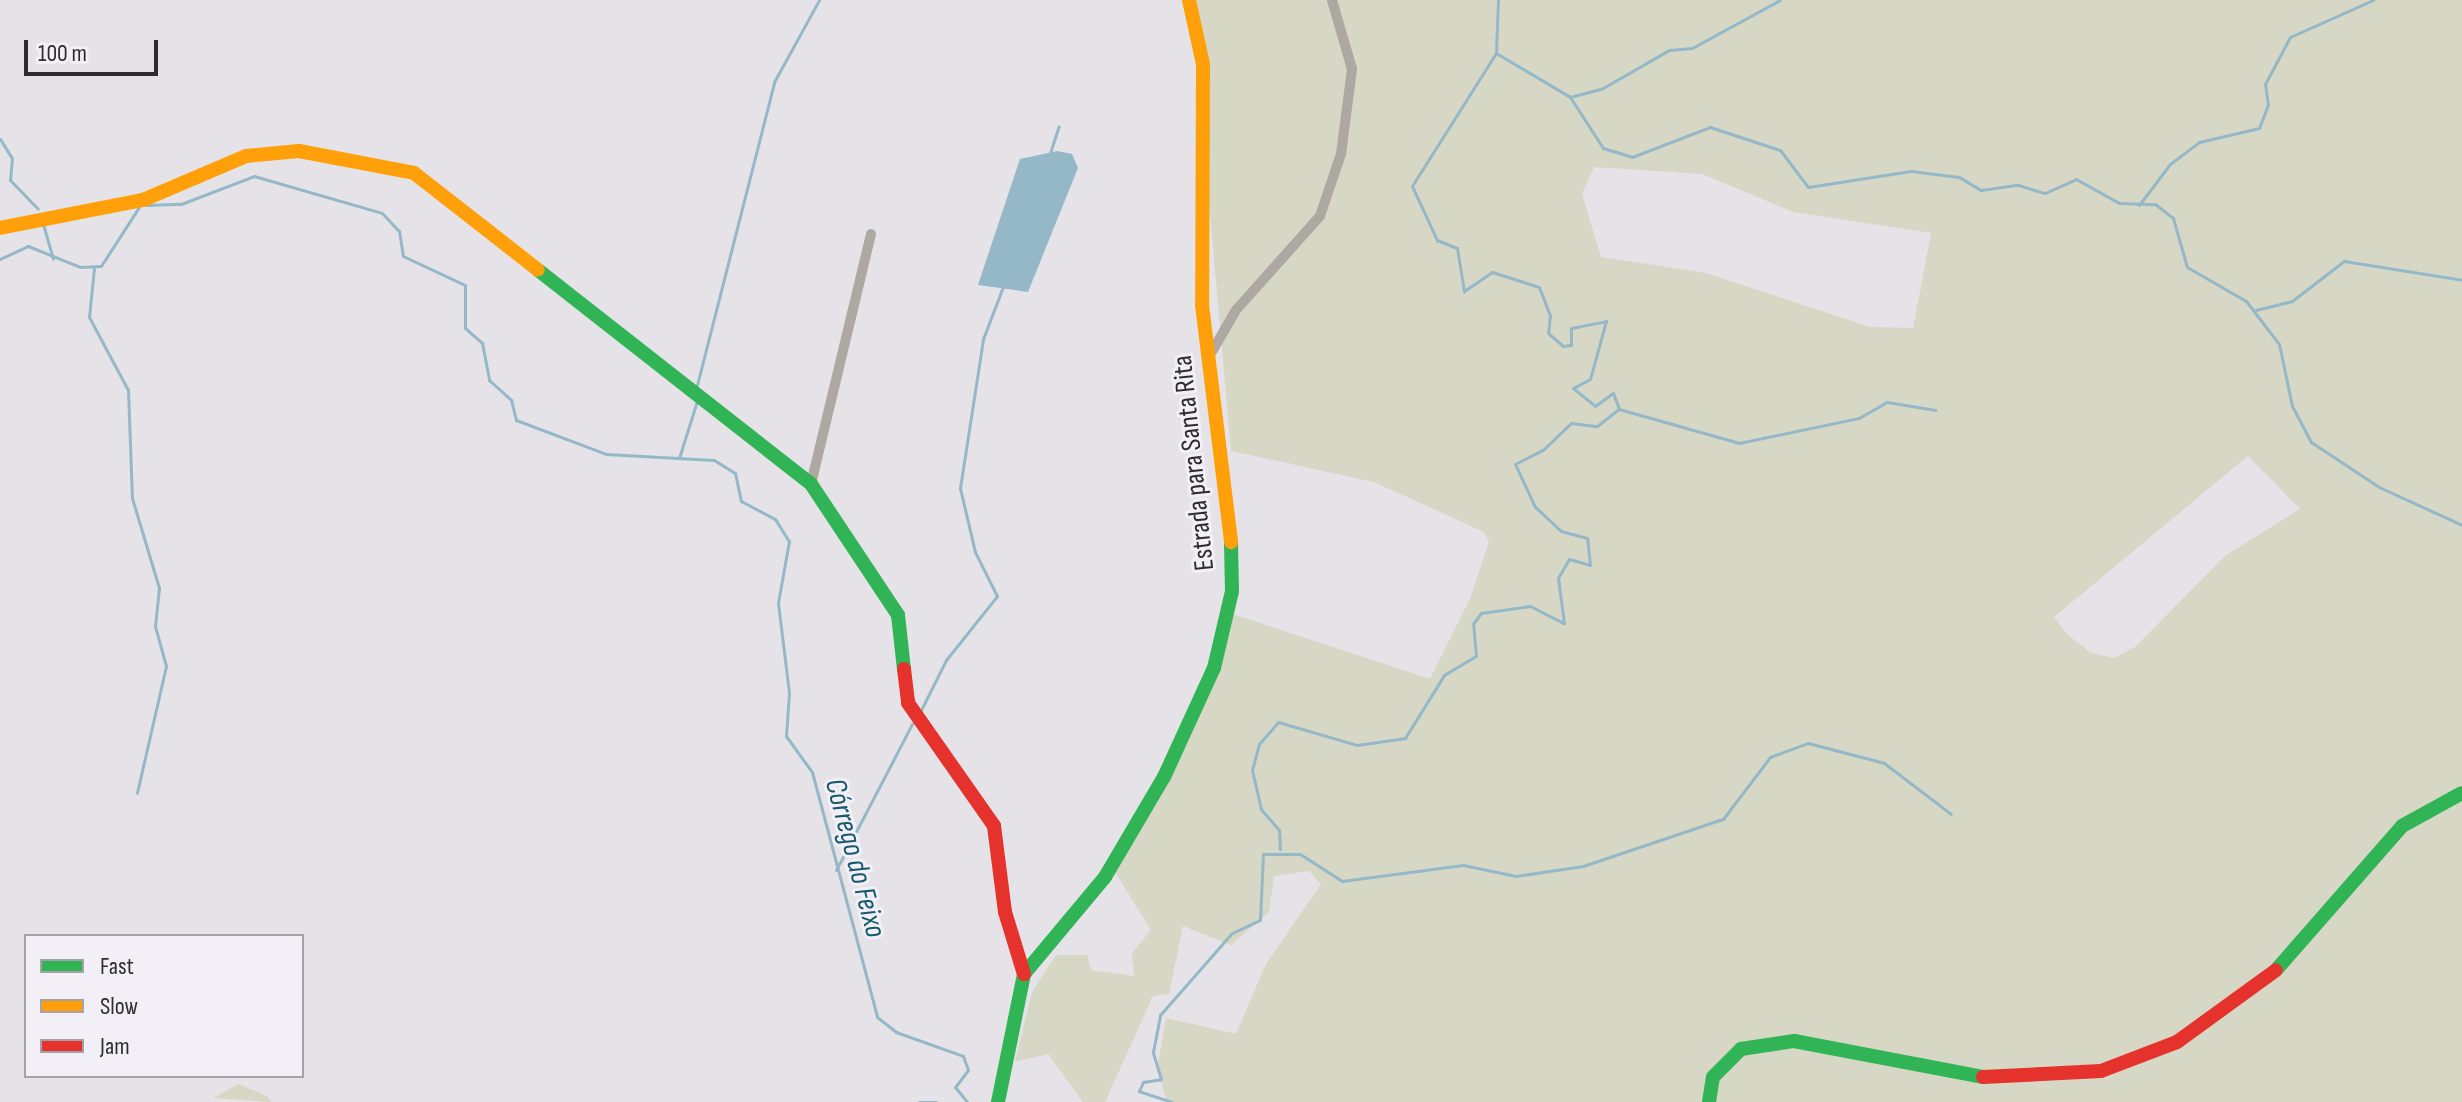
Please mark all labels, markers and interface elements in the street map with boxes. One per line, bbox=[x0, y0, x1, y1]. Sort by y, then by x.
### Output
scale bar bbox=[28, 24, 162, 74]
text: 100 m bbox=[38, 39, 87, 68]
street label: Estrada para Santa Rita bbox=[1166, 354, 1222, 572]
water label: Córrego do Feixo bbox=[816, 775, 894, 941]
legend bbox=[24, 934, 304, 1078]
text: Fast bbox=[100, 952, 134, 981]
text: Slow bbox=[100, 992, 138, 1021]
text: Jam bbox=[100, 1032, 130, 1061]

